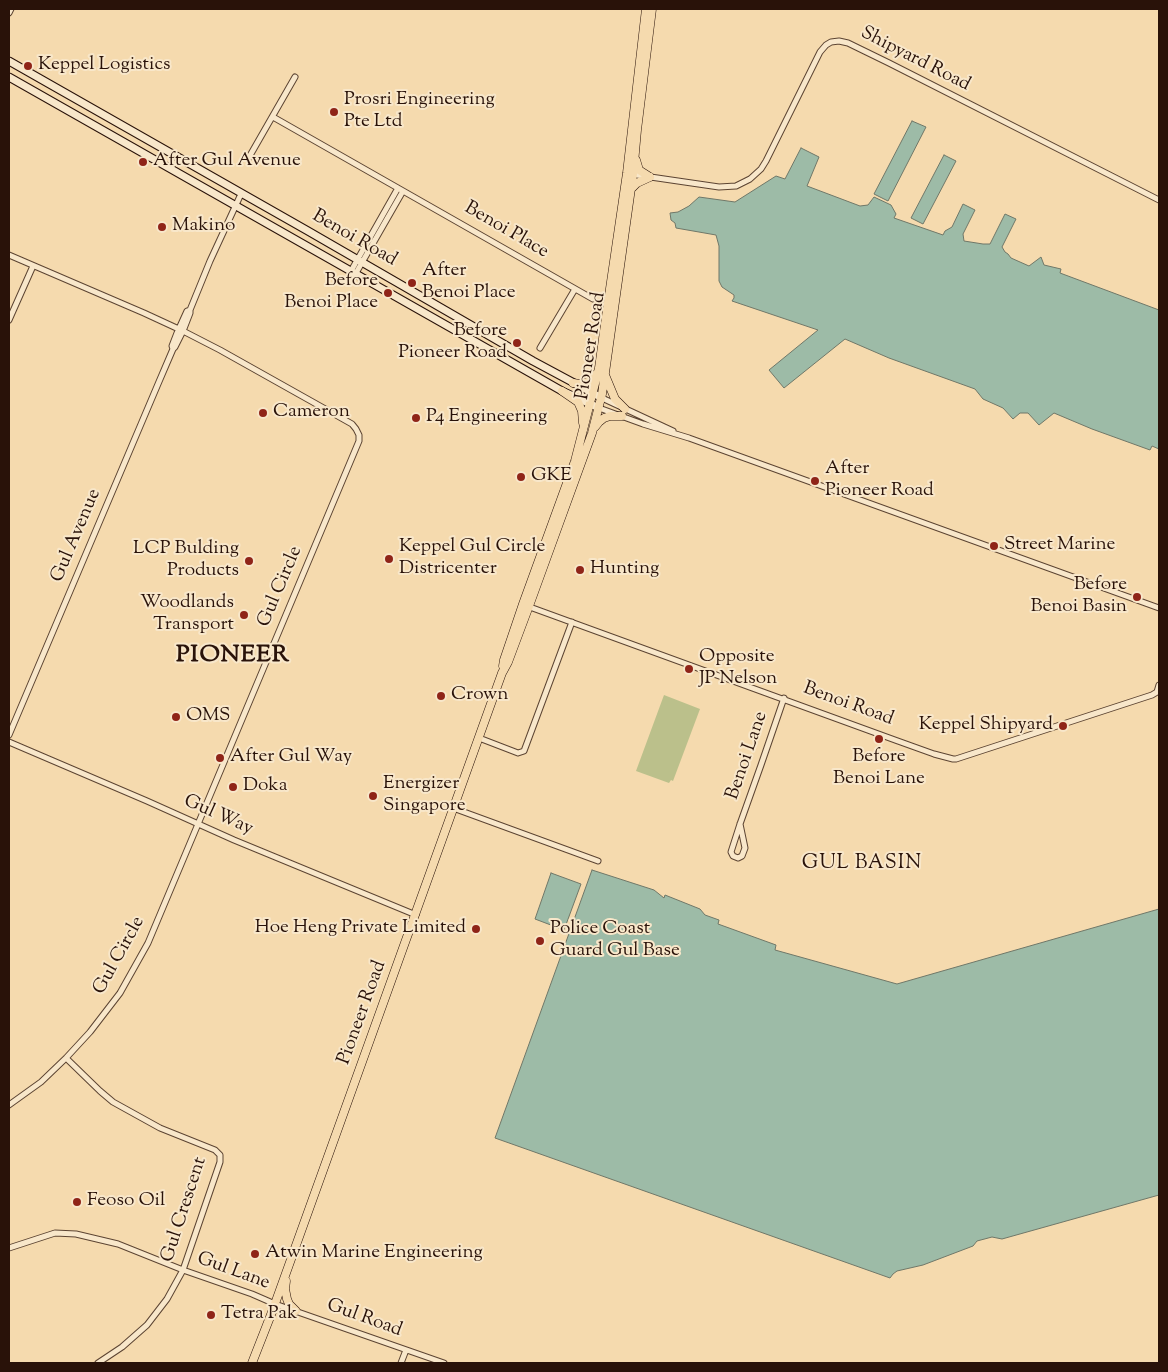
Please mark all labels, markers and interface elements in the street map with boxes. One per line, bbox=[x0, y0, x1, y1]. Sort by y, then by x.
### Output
street label: Shipyard Road bbox=[856, 23, 974, 97]
place label: Keppel Logistics bbox=[38, 55, 170, 77]
marker: Keppel Logistics bbox=[22, 60, 34, 72]
place label: Prosri Engineering Pte Ltd bbox=[344, 90, 495, 134]
marker: Prosri Engineering Pte Ltd bbox=[328, 106, 340, 118]
place label: After Gul Avenue bbox=[153, 151, 301, 173]
marker: After Gul Avenue bbox=[137, 156, 149, 168]
street label: Benoi Place bbox=[460, 198, 552, 264]
street label: Benoi Road bbox=[307, 206, 401, 272]
place label: Makino bbox=[172, 216, 235, 238]
marker: Makino bbox=[156, 221, 168, 233]
place label: After Benoi Place bbox=[422, 261, 516, 305]
place label: Before Benoi Place bbox=[284, 271, 378, 315]
marker: After Benoi Place bbox=[406, 277, 418, 289]
marker: Before Benoi Place bbox=[382, 287, 394, 299]
street label: Pioneer Road bbox=[572, 290, 612, 402]
place label: Before Pioneer Road bbox=[398, 321, 507, 365]
marker: Before Pioneer Road bbox=[511, 337, 523, 349]
place label: Cameron bbox=[273, 402, 350, 424]
marker: Cameron bbox=[257, 407, 269, 419]
place label: P4 Engineering bbox=[426, 407, 547, 429]
marker: P4 Engineering bbox=[410, 412, 422, 424]
place label: After Pioneer Road bbox=[825, 459, 934, 503]
place label: GKE bbox=[531, 466, 572, 488]
marker: GKE bbox=[515, 471, 527, 483]
marker: After Pioneer Road bbox=[809, 475, 821, 487]
street label: Gul Avenue bbox=[47, 486, 107, 586]
place label: Street Marine bbox=[1004, 535, 1115, 557]
place label: Keppel Gul Circle Districenter bbox=[399, 537, 545, 581]
place label: LCP Bulding Products bbox=[133, 539, 239, 583]
marker: Street Marine bbox=[988, 540, 1000, 552]
street label: Gul Circle bbox=[254, 543, 308, 631]
marker: Keppel Gul Circle Districenter bbox=[383, 553, 395, 565]
marker: LCP Bulding Products bbox=[243, 555, 255, 567]
place label: Hunting bbox=[590, 559, 659, 581]
marker: Hunting bbox=[574, 564, 586, 576]
place label: Before Benoi Basin bbox=[1030, 575, 1127, 619]
marker: Before Benoi Basin bbox=[1131, 591, 1143, 603]
place label: Woodlands Transport bbox=[140, 593, 234, 637]
marker: Woodlands Transport bbox=[238, 609, 250, 621]
district label: PIONEER bbox=[175, 643, 291, 671]
place label: Opposite JP Nelson bbox=[699, 647, 777, 691]
marker: Opposite JP Nelson bbox=[683, 663, 695, 675]
street label: Benoi Road bbox=[800, 678, 896, 732]
place label: Crown bbox=[451, 685, 508, 707]
marker: Crown bbox=[435, 690, 447, 702]
place label: OMS bbox=[186, 706, 230, 728]
street label: Benoi Lane bbox=[722, 709, 774, 803]
marker: OMS bbox=[170, 711, 182, 723]
place label: Keppel Shipyard bbox=[919, 715, 1053, 737]
marker: Keppel Shipyard bbox=[1057, 720, 1069, 732]
marker: Before Benoi Lane bbox=[873, 733, 885, 745]
place label: After Gul Way bbox=[230, 747, 352, 769]
place label: Before Benoi Lane bbox=[833, 747, 925, 791]
marker: After Gul Way bbox=[214, 752, 226, 764]
place label: Energizer Singapore bbox=[383, 774, 466, 818]
place label: Doka bbox=[243, 776, 287, 798]
marker: Doka bbox=[227, 781, 239, 793]
marker: Energizer Singapore bbox=[367, 790, 379, 802]
street label: Gul Way bbox=[180, 791, 256, 841]
district label: GUL BASIN bbox=[801, 853, 923, 877]
street label: Gul Circle bbox=[89, 913, 151, 999]
place label: Hoe Heng Private Limited bbox=[255, 918, 466, 940]
place label: Police Coast Guard Gul Base bbox=[550, 919, 680, 963]
marker: Hoe Heng Private Limited bbox=[470, 923, 482, 935]
marker: Police Coast Guard Gul Base bbox=[534, 935, 546, 947]
street label: Pioneer Road bbox=[334, 958, 392, 1068]
street label: Gul Crescent bbox=[157, 1154, 213, 1266]
place label: Feoso Oil bbox=[87, 1191, 165, 1213]
marker: Feoso Oil bbox=[71, 1196, 83, 1208]
place label: Atwin Marine Engineering bbox=[265, 1243, 483, 1265]
street label: Gul Lane bbox=[193, 1248, 273, 1296]
marker: Atwin Marine Engineering bbox=[249, 1248, 261, 1260]
street label: Gul Road bbox=[323, 1295, 405, 1343]
place label: Tetra Pak bbox=[221, 1304, 297, 1326]
marker: Tetra Pak bbox=[205, 1309, 217, 1321]

